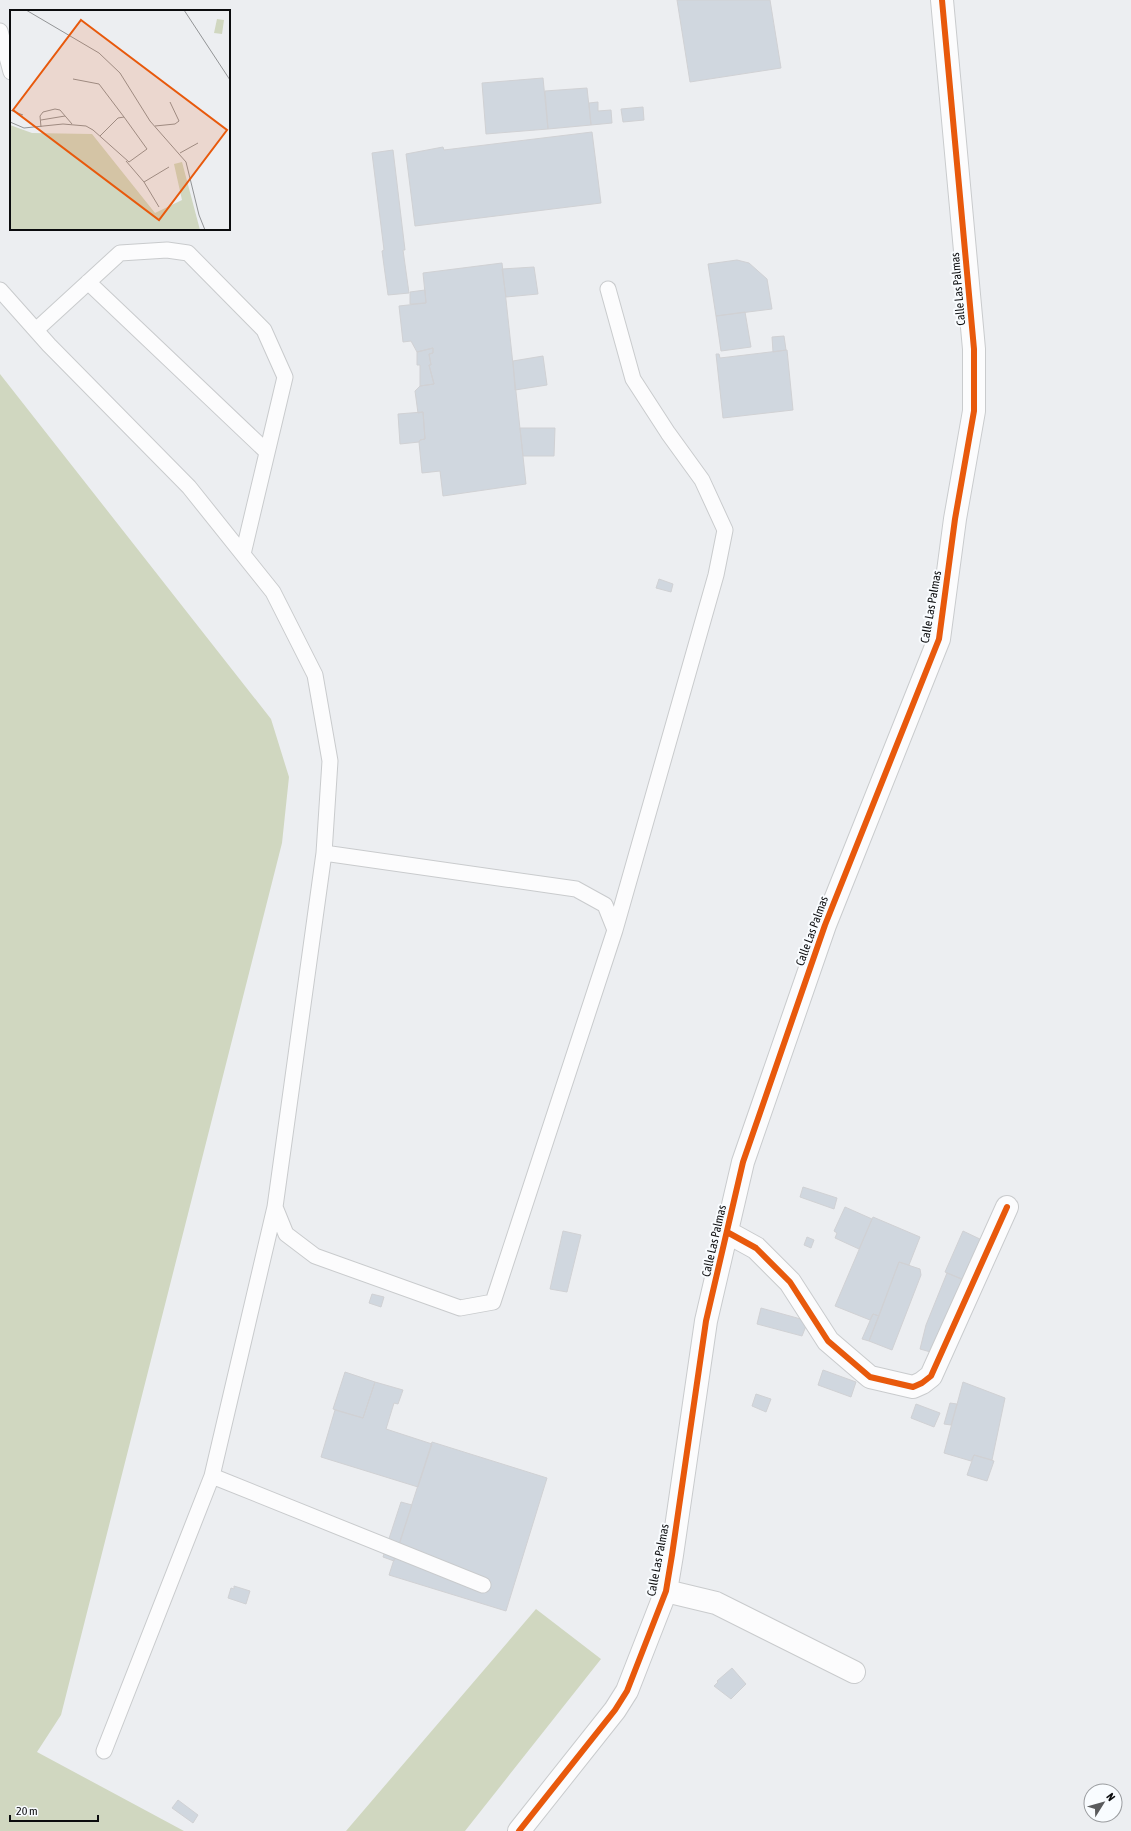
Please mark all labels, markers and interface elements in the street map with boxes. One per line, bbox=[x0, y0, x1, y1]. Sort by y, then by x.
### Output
inset map bbox=[10, 10, 230, 230]
street label: Calle Las Palmas bbox=[948, 252, 968, 326]
street label: Calle Las Palmas bbox=[918, 570, 944, 644]
street label: Calle Las Palmas bbox=[793, 894, 831, 968]
street label: Calle Las Palmas bbox=[699, 1204, 729, 1278]
street label: Calle Las Palmas bbox=[644, 1523, 672, 1597]
north arrow bbox=[1083, 1783, 1123, 1823]
text: N bbox=[1104, 1791, 1118, 1803]
scale bar bbox=[10, 1797, 98, 1823]
text: 20 m bbox=[16, 1804, 38, 1818]

